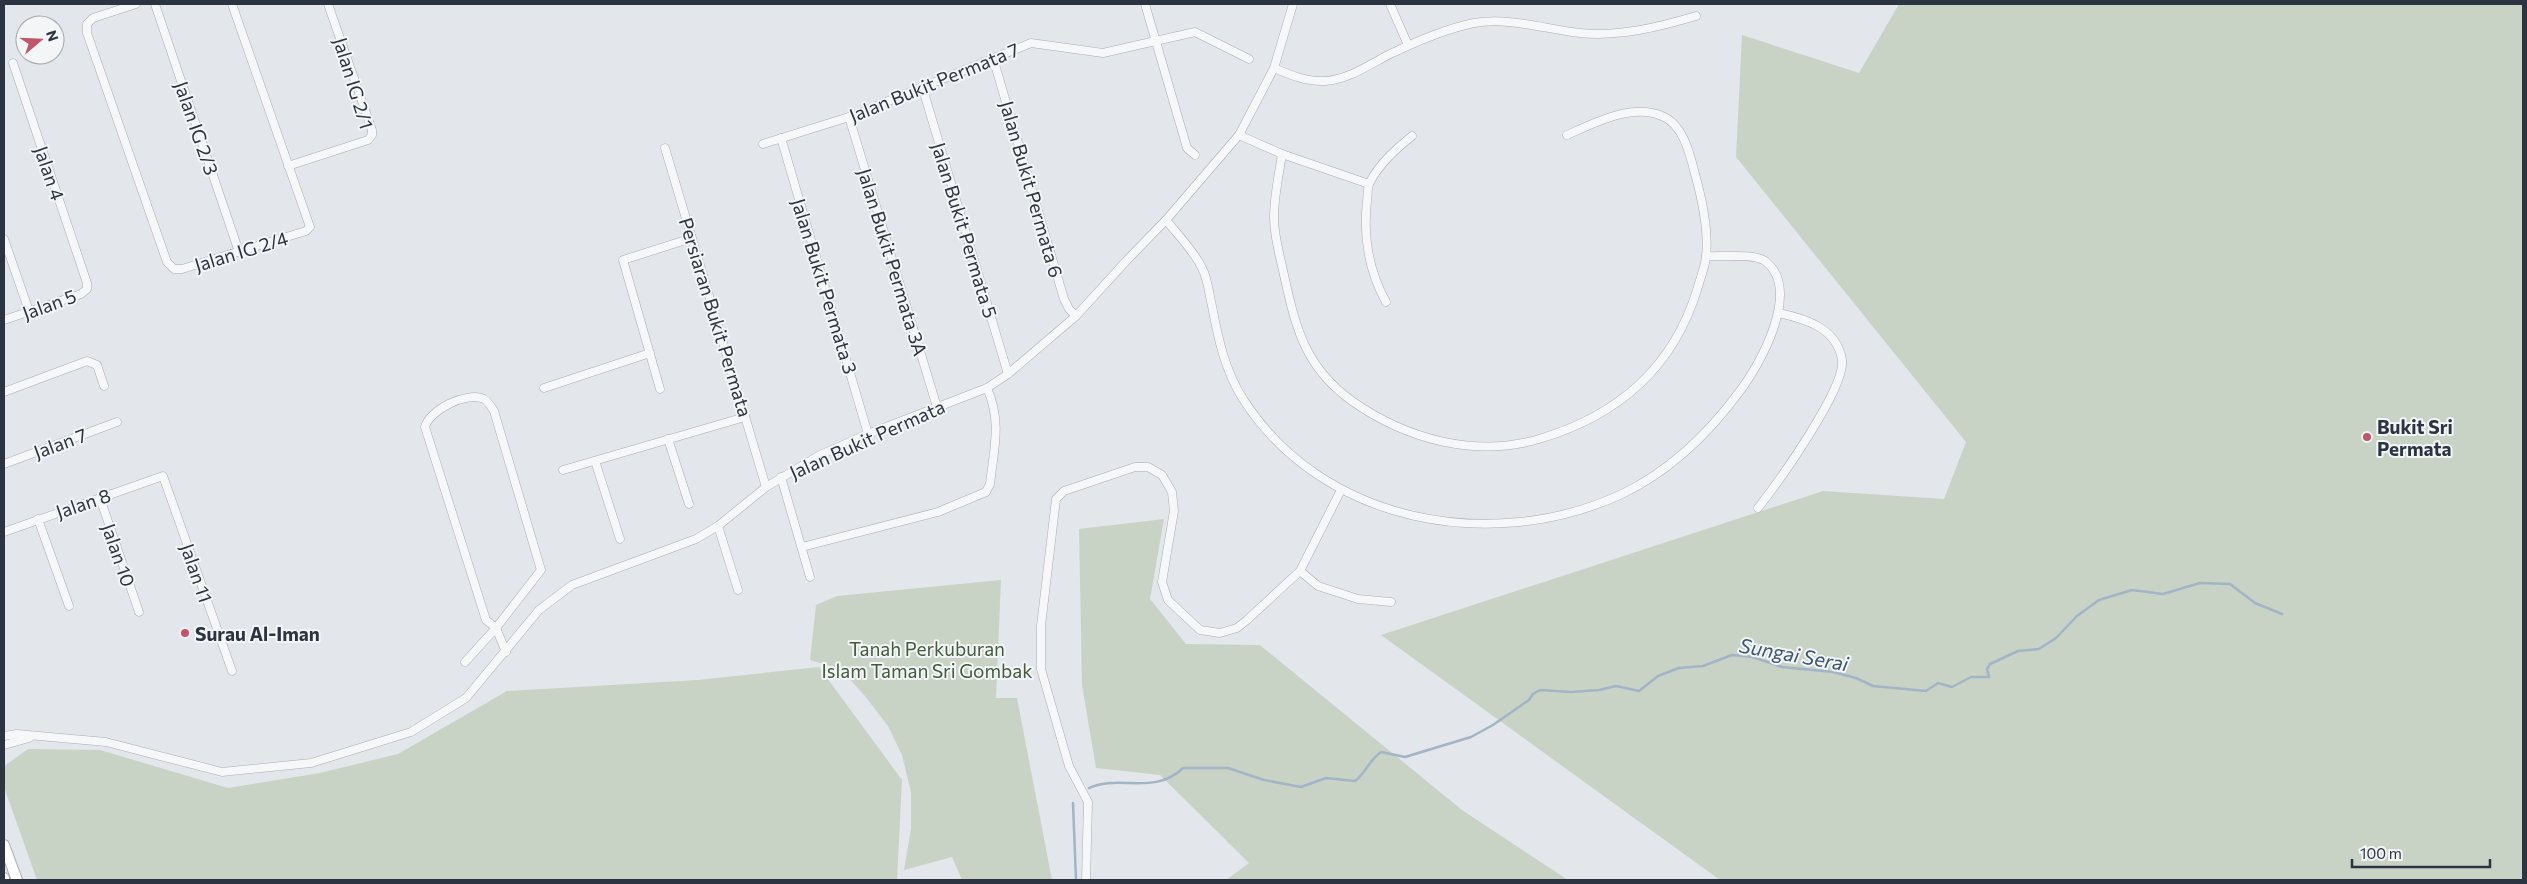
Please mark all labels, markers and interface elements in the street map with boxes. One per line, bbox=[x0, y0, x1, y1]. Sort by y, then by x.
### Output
north arrow bbox=[15, 15, 65, 65]
text: N bbox=[43, 28, 63, 43]
street label: Jalan IG 2/1 bbox=[329, 34, 379, 132]
street label: Jalan Bukit Permata 7 bbox=[846, 37, 1022, 127]
street label: Jalan IG 2/3 bbox=[170, 78, 224, 178]
street label: Jalan Bukit Permata 6 bbox=[996, 98, 1068, 280]
street label: Jalan Bukit Permata 5 bbox=[927, 139, 1003, 321]
street label: Jalan 4 bbox=[30, 143, 70, 203]
street label: Jalan Bukit Permata 3A bbox=[854, 165, 932, 359]
street label: Jalan Bukit Permata 3 bbox=[787, 196, 863, 376]
street label: Persiaran Bukit Permata bbox=[675, 215, 757, 419]
street label: Jalan IG 2/4 bbox=[191, 226, 291, 276]
street label: Jalan 5 bbox=[19, 284, 79, 324]
street label: Jalan Bukit Permata bbox=[786, 394, 948, 484]
place label: Bukit Sri Permata bbox=[2377, 415, 2453, 460]
street label: Jalan 7 bbox=[30, 423, 90, 463]
marker: Bukit Sri Permata bbox=[2361, 431, 2373, 443]
street label: Jalan 8 bbox=[53, 483, 113, 523]
street label: Jalan 10 bbox=[97, 520, 141, 590]
street label: Jalan 11 bbox=[176, 540, 218, 606]
place label: Surau Al-Iman bbox=[195, 622, 320, 645]
marker: Surau Al-Iman bbox=[179, 627, 191, 639]
water label: Sungai Serai bbox=[1738, 633, 1851, 676]
park label: Tanah Perkuburan Islam Taman Sri Gombak bbox=[821, 637, 1033, 682]
scale bar bbox=[2352, 836, 2490, 868]
text: 100 m bbox=[2360, 844, 2402, 862]

